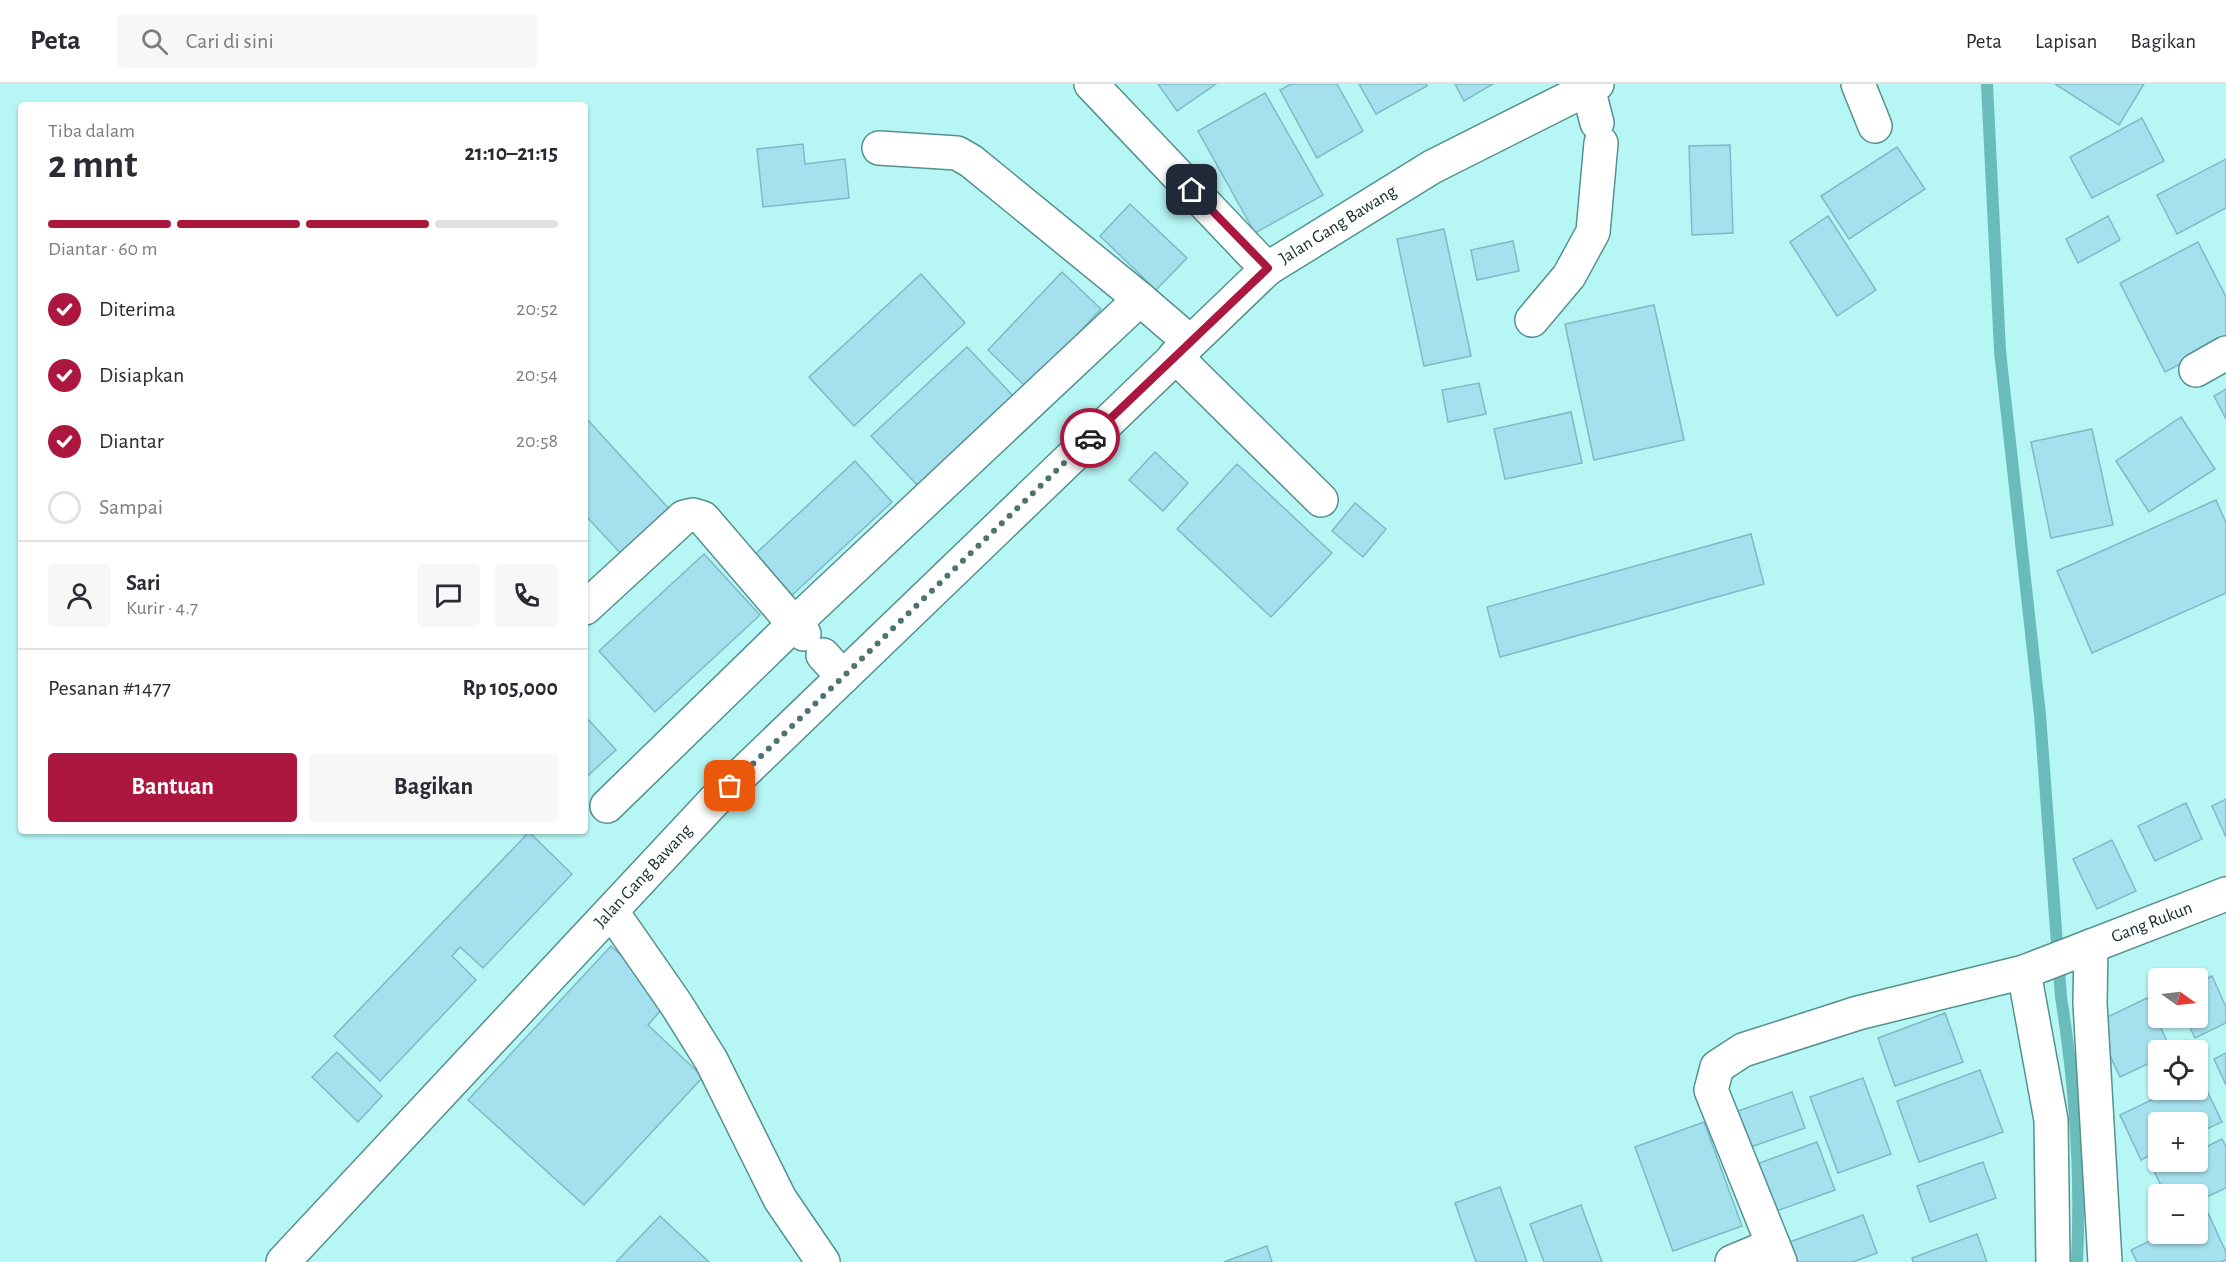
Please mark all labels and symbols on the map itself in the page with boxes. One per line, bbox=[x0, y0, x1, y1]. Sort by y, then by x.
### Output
pin bbox=[1166, 164, 1217, 215]
street label: Jalan Gang Bawang bbox=[1276, 182, 1400, 268]
courier bbox=[1060, 408, 1120, 468]
pin bbox=[704, 760, 755, 811]
street label: Jalan Gang Bawang bbox=[591, 821, 696, 931]
street label: Gang Rukun bbox=[2109, 899, 2195, 946]
north arrow bbox=[2148, 968, 2208, 1028]

